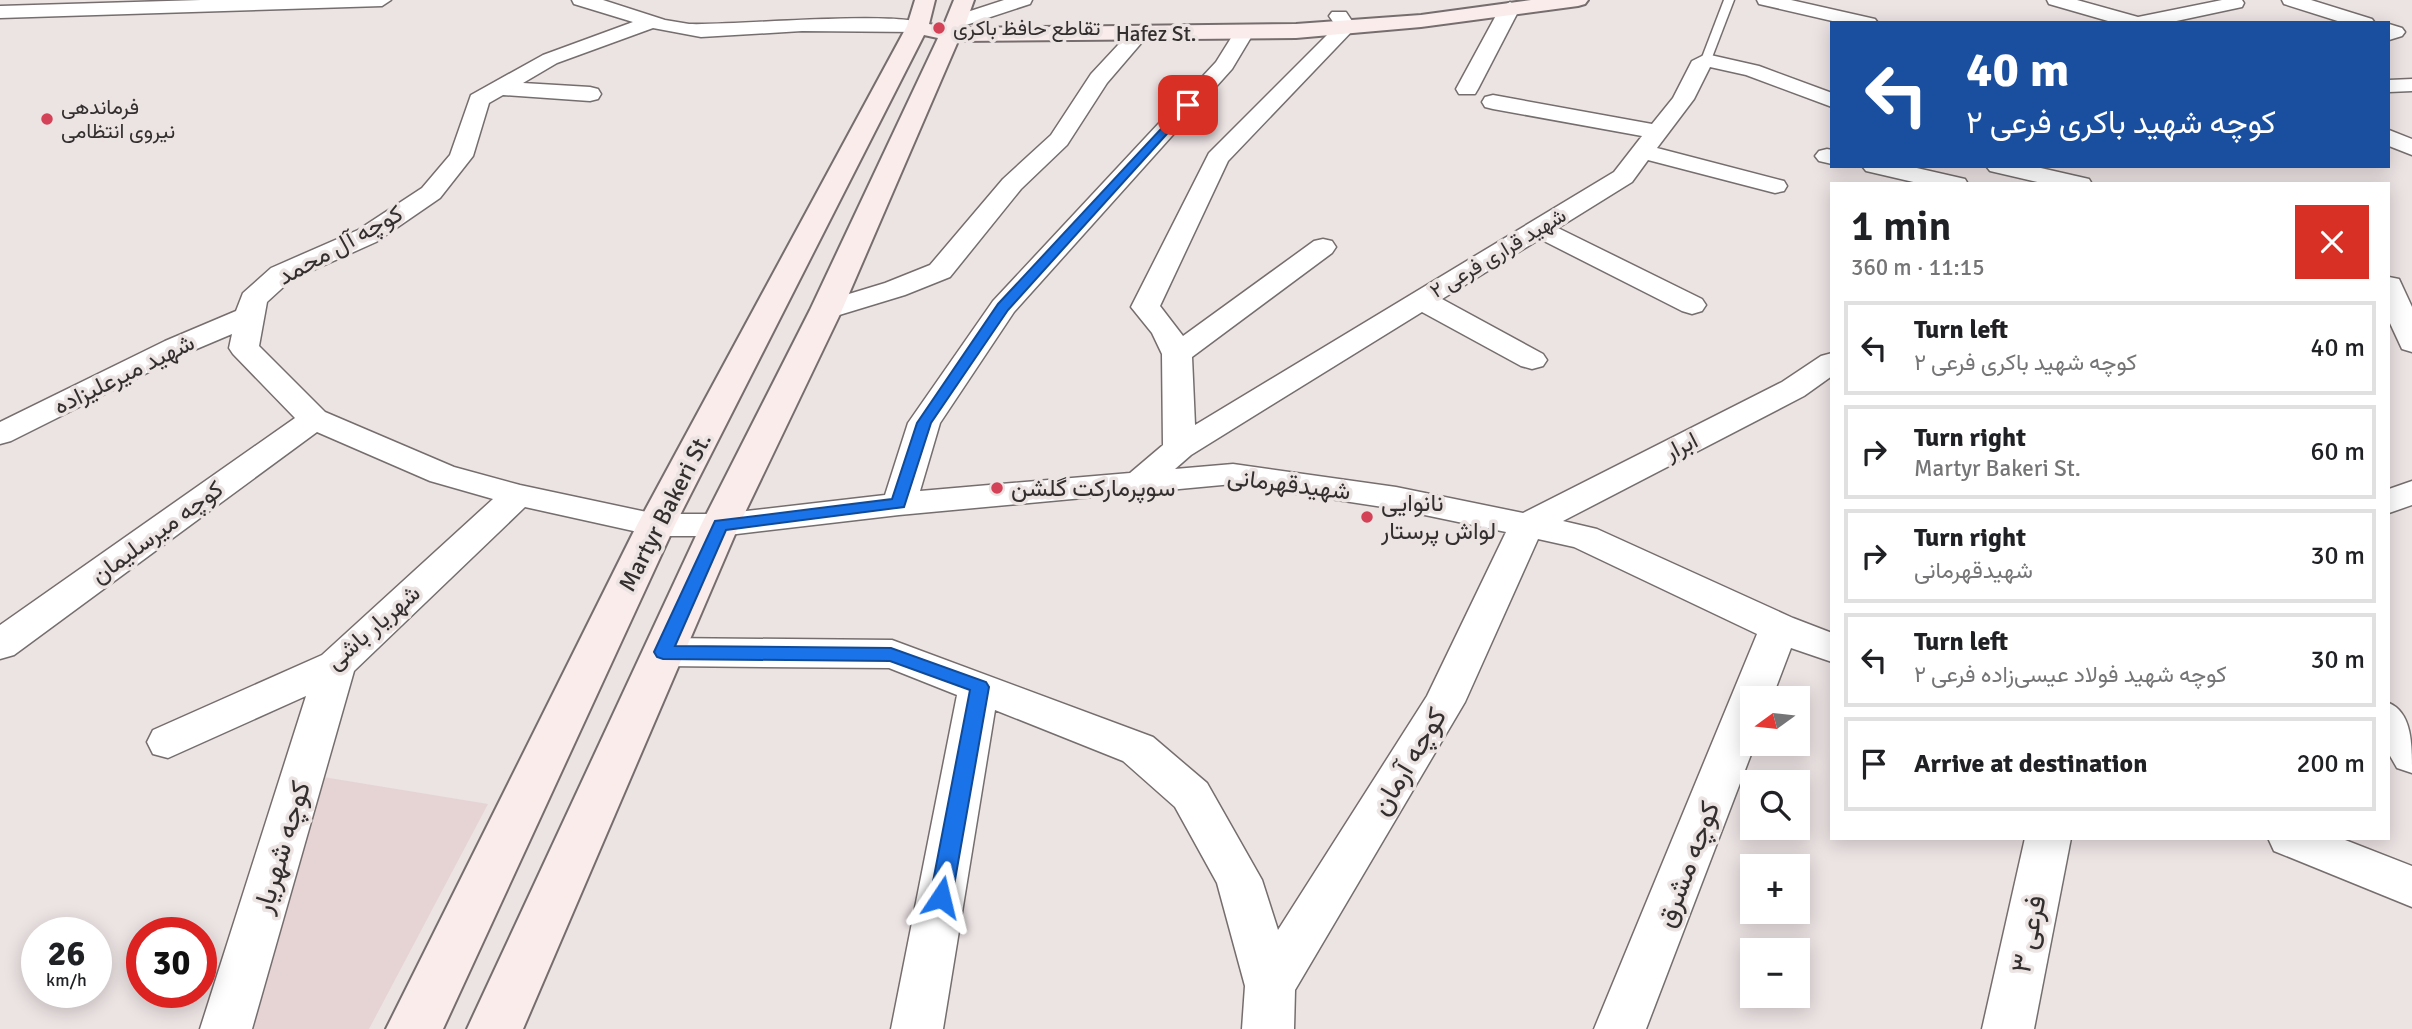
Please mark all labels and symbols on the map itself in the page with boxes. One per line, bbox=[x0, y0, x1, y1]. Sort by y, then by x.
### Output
place label: تقاطع حافظ باکری bbox=[953, 15, 1101, 42]
marker: تقاطع حافظ باکری bbox=[931, 20, 947, 36]
street label: Hafez St. bbox=[1116, 21, 1196, 47]
pin bbox=[1158, 75, 1218, 135]
place label: فرماندهی نیروی انتظامی bbox=[61, 94, 175, 144]
marker: فرماندهی نیروی انتظامی bbox=[39, 111, 55, 127]
street label: کوچه آل محمد bbox=[272, 198, 408, 293]
street label: شهید قراری فرعی ۲ bbox=[1425, 202, 1571, 304]
street label: شهید میرعلیزاده bbox=[49, 327, 199, 421]
street label: ابرار bbox=[1658, 425, 1703, 468]
street label: Martyr Bakeri St. bbox=[612, 428, 718, 596]
street label: شهیدقهرمانی bbox=[1226, 462, 1352, 506]
place label: سوپرمارکت گلشن bbox=[1011, 473, 1175, 504]
street label: کوچه میرسلیمان bbox=[85, 474, 230, 591]
marker: سوپرمارکت گلشن bbox=[989, 480, 1005, 496]
place label: نانوایی لواش پرستار bbox=[1380, 488, 1496, 547]
marker: نانوایی لواش پرستار bbox=[1359, 509, 1375, 525]
street label: شهریار باشی bbox=[320, 578, 426, 676]
north arrow bbox=[1740, 686, 1810, 756]
street label: کوچه آرمان bbox=[1364, 702, 1455, 822]
street label: کوچه شهریار bbox=[245, 777, 319, 919]
street label: کوچه مشرق bbox=[1648, 797, 1728, 933]
position arrow bbox=[904, 860, 978, 934]
street label: فرعی ۳ bbox=[2004, 892, 2054, 976]
speed limit sign: 30 bbox=[126, 917, 217, 1008]

